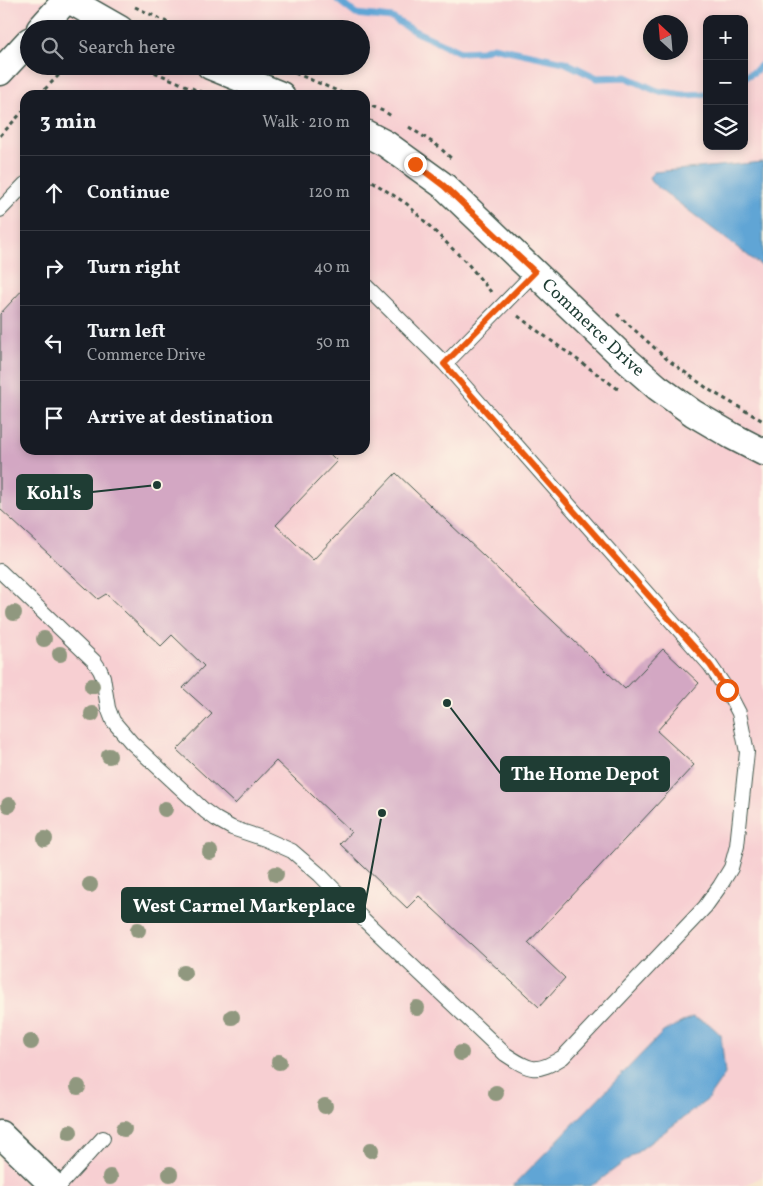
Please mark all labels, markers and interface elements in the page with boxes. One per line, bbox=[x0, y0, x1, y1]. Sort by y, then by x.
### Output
north arrow bbox=[643, 15, 688, 60]
map controls bbox=[703, 15, 748, 150]
button: + bbox=[703, 15, 748, 60]
search box bbox=[20, 20, 370, 75]
icon: search bbox=[38, 34, 66, 62]
text: Search here bbox=[78, 35, 175, 61]
button: − bbox=[703, 60, 748, 105]
button: layers bbox=[703, 105, 748, 150]
text: 3 min bbox=[40, 108, 96, 137]
text: Walk · 210 m bbox=[262, 112, 350, 134]
route end bbox=[404, 153, 427, 176]
icon: ahead bbox=[40, 179, 68, 207]
text: Continue bbox=[87, 180, 170, 206]
text: 120 m bbox=[308, 182, 350, 204]
icon: right bbox=[40, 254, 68, 282]
text: Turn right bbox=[87, 255, 180, 281]
text: 40 m bbox=[314, 257, 350, 279]
street label: Commerce Drive bbox=[536, 273, 650, 383]
text: Turn left bbox=[87, 319, 166, 345]
icon: left bbox=[40, 329, 68, 357]
text: 50 m bbox=[316, 332, 350, 354]
text: Commerce Drive bbox=[87, 345, 206, 367]
icon: arrive bbox=[40, 404, 68, 432]
text: Arrive at destination bbox=[87, 405, 273, 431]
callout: Kohl's bbox=[17, 475, 92, 509]
text: Kohl's bbox=[26, 481, 82, 507]
route start bbox=[716, 679, 739, 702]
callout: The Home Depot bbox=[501, 757, 669, 791]
text: The Home Depot bbox=[511, 762, 659, 788]
callout: West Carmel Markeplace bbox=[122, 888, 365, 922]
text: West Carmel Markeplace bbox=[133, 894, 355, 920]

